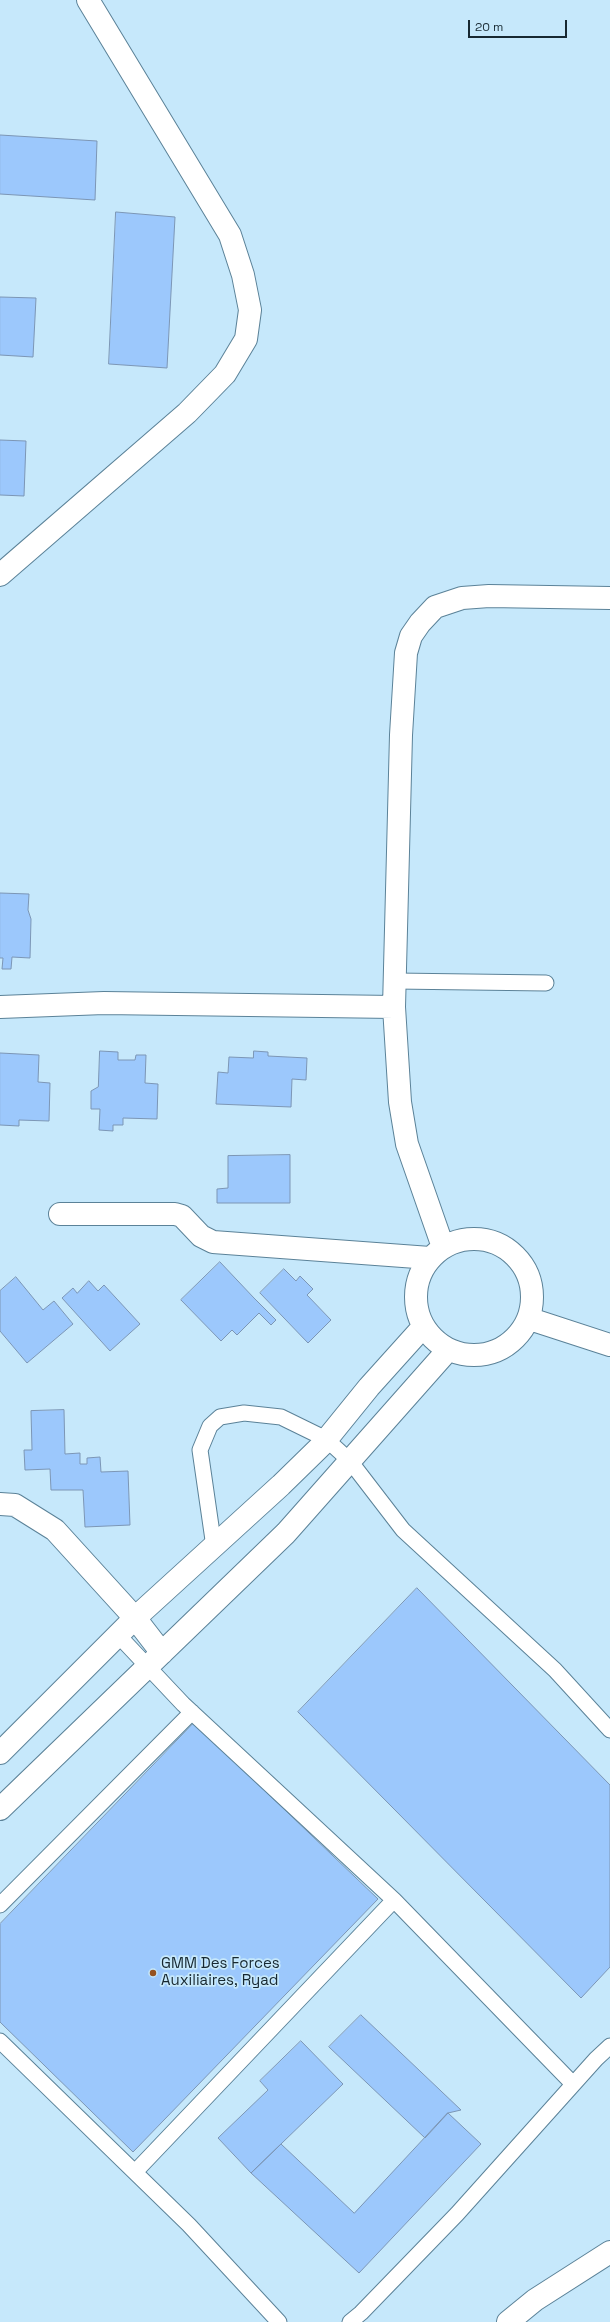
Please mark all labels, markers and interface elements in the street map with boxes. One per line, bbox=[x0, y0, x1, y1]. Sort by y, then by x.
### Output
scale bar bbox=[470, 12, 569, 38]
text: 20 m bbox=[475, 19, 503, 35]
place label: GMM Des Forces Auxiliaires, Ryad bbox=[161, 1955, 280, 1990]
marker: GMM Des Forces Auxiliaires, Ryad bbox=[148, 1968, 158, 1978]

